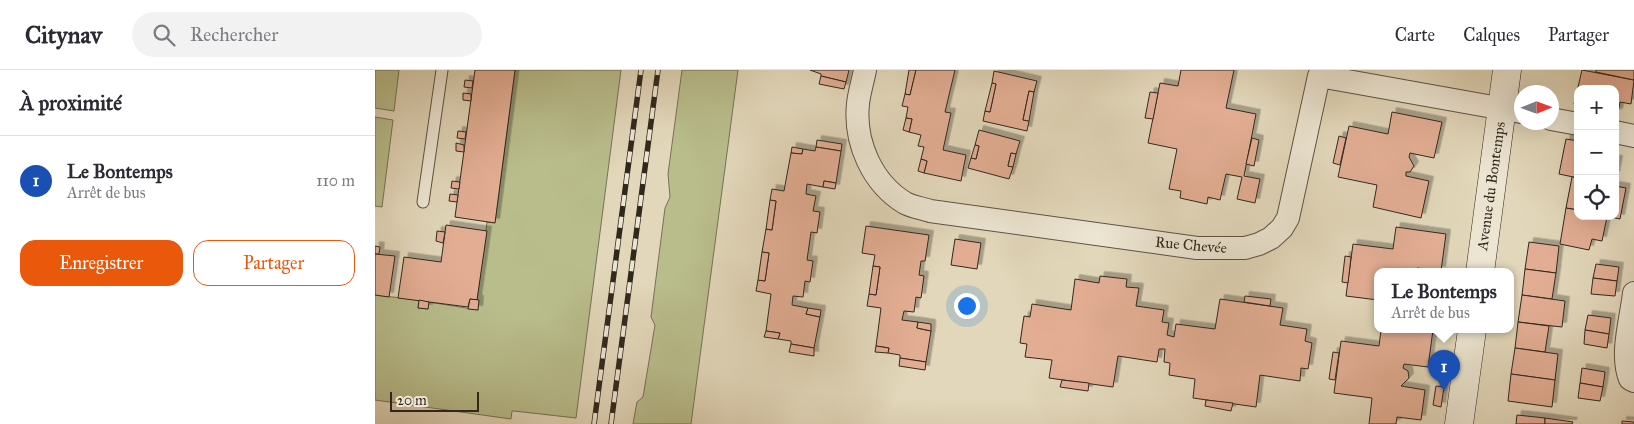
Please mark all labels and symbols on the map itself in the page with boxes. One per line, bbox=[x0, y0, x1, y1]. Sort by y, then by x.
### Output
north arrow bbox=[1514, 85, 1559, 130]
street label: Avenue du Bontemps bbox=[1473, 120, 1509, 253]
street label: Rue Chevée bbox=[1154, 233, 1228, 257]
your location bbox=[954, 293, 980, 319]
pin: 1 bbox=[1428, 350, 1460, 391]
scale bar bbox=[390, 389, 479, 412]

